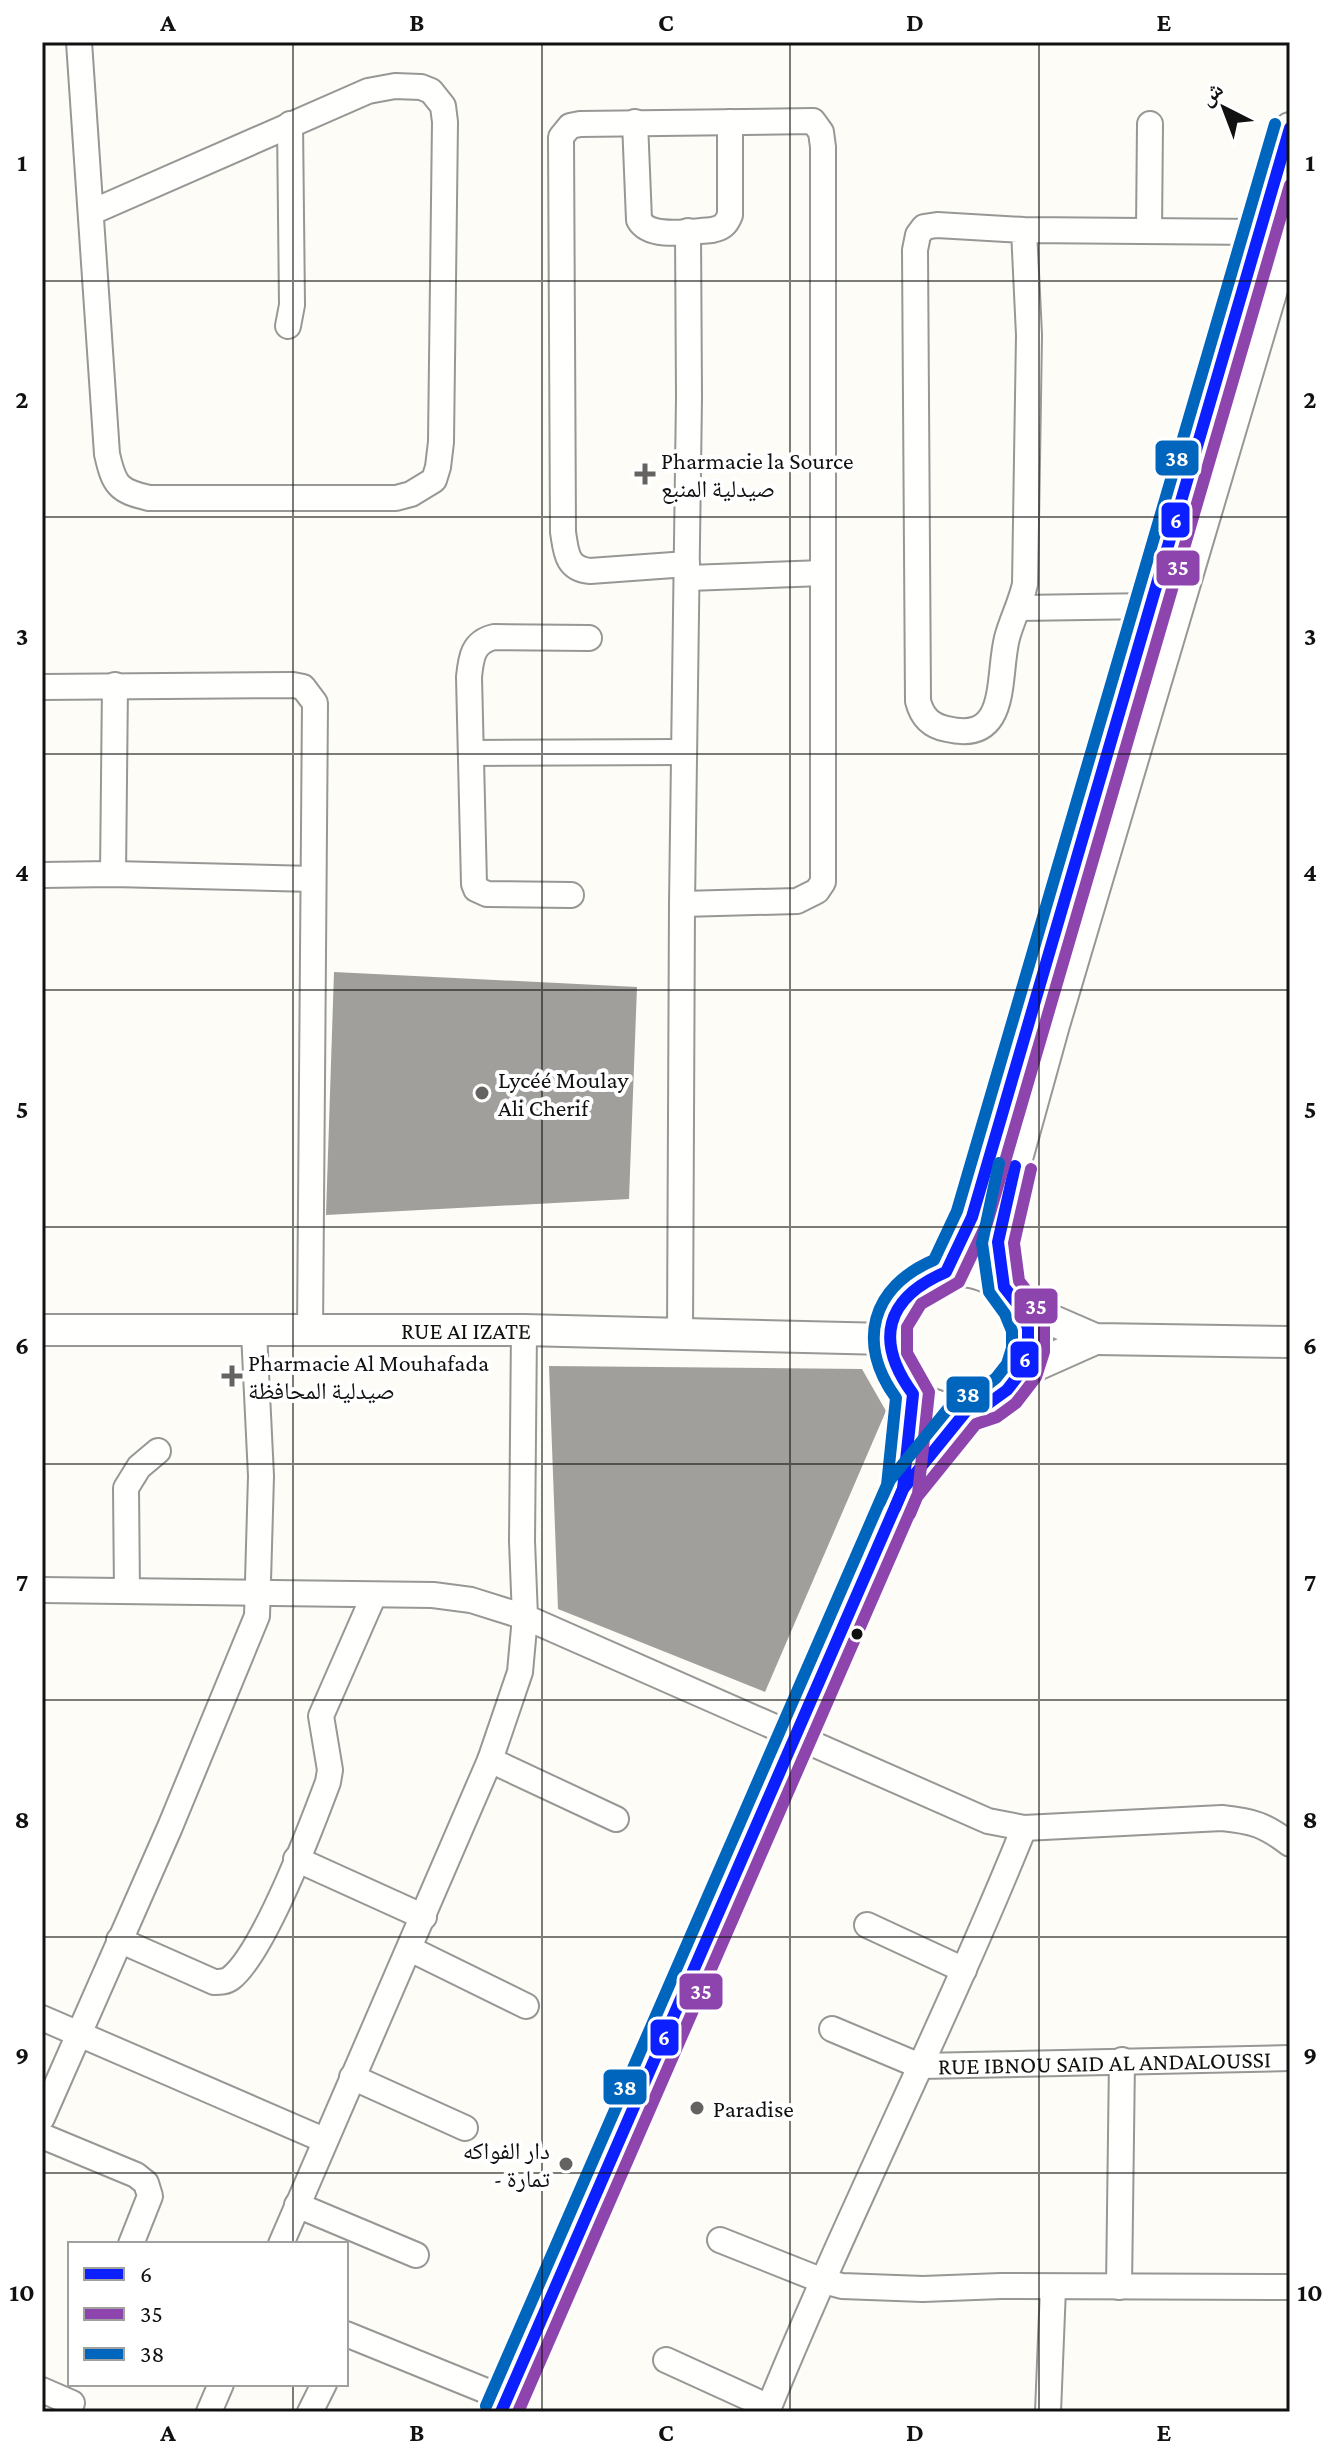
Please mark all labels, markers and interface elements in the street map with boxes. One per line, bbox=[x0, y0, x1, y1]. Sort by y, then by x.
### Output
text: A bbox=[159, 8, 176, 37]
text: B bbox=[409, 8, 425, 37]
text: C bbox=[658, 8, 674, 37]
text: D bbox=[906, 8, 924, 37]
text: E bbox=[1157, 8, 1172, 37]
north arrow bbox=[1184, 68, 1264, 148]
text: ش bbox=[1194, 76, 1229, 111]
text: 1 bbox=[17, 148, 27, 177]
text: 1 bbox=[1305, 148, 1315, 177]
text: 2 bbox=[15, 385, 29, 414]
text: 2 bbox=[1303, 385, 1317, 414]
line badge: 38 bbox=[1154, 439, 1200, 477]
text: 38 bbox=[1165, 446, 1189, 471]
place label: Pharmacie la Source صيدلية المنبع bbox=[661, 447, 853, 504]
marker: Pharmacie la Source صيدلية المنبع bbox=[636, 465, 654, 483]
line badge: 6 bbox=[1160, 501, 1191, 539]
text: 6 bbox=[1170, 508, 1182, 533]
line badge: 35 bbox=[1155, 549, 1201, 587]
text: 35 bbox=[1167, 555, 1189, 580]
text: 3 bbox=[16, 622, 28, 651]
text: 3 bbox=[1304, 622, 1316, 651]
text: 4 bbox=[15, 858, 29, 887]
text: 4 bbox=[1303, 858, 1317, 887]
place label: Lycéé Moulay Ali Cherif bbox=[498, 1066, 630, 1121]
marker: Lycéé Moulay Ali Cherif bbox=[473, 1084, 491, 1102]
text: 5 bbox=[16, 1095, 28, 1124]
text: 5 bbox=[1304, 1095, 1316, 1124]
line badge: 35 bbox=[1013, 1287, 1059, 1325]
text: 35 bbox=[1025, 1294, 1047, 1319]
street label: RUE AI IZATE bbox=[401, 1316, 531, 1344]
text: 6 bbox=[15, 1331, 29, 1360]
text: 6 bbox=[1303, 1331, 1317, 1360]
line badge: 6 bbox=[1009, 1340, 1040, 1379]
text: 6 bbox=[1019, 1347, 1031, 1372]
place label: Pharmacie Al Mouhafada صيدلية المحافظة bbox=[248, 1349, 489, 1404]
marker: Pharmacie Al Mouhafada صيدلية المحافظة bbox=[223, 1367, 241, 1385]
line badge: 38 bbox=[945, 1375, 991, 1414]
text: 38 bbox=[956, 1382, 980, 1407]
text: 7 bbox=[16, 1568, 28, 1597]
text: 7 bbox=[1304, 1568, 1316, 1597]
unlabelled marker bbox=[849, 1626, 865, 1642]
text: 8 bbox=[14, 1805, 30, 1834]
text: 8 bbox=[1302, 1805, 1318, 1834]
line badge: 35 bbox=[678, 1972, 724, 2011]
text: 35 bbox=[690, 1979, 712, 2004]
line badge: 6 bbox=[649, 2018, 680, 2057]
text: 6 bbox=[658, 2025, 670, 2050]
text: 9 bbox=[15, 2041, 29, 2070]
text: 9 bbox=[1303, 2041, 1317, 2070]
street label: RUE IBNOU SAID AL ANDALOUSSI bbox=[938, 2045, 1271, 2079]
line badge: 38 bbox=[602, 2068, 648, 2106]
text: 38 bbox=[613, 2075, 637, 2100]
place label: Paradise bbox=[713, 2095, 794, 2122]
marker: Paradise bbox=[688, 2099, 706, 2117]
place label: دار الفواكه - تمارة bbox=[463, 2137, 550, 2192]
marker: دار الفواكه - تمارة bbox=[557, 2155, 575, 2173]
legend bbox=[68, 2242, 348, 2386]
text: 6 bbox=[140, 2260, 152, 2287]
text: 10 bbox=[9, 2278, 35, 2307]
text: 10 bbox=[1297, 2278, 1323, 2307]
text: 35 bbox=[140, 2300, 163, 2327]
text: 38 bbox=[140, 2340, 164, 2367]
text: A bbox=[159, 2418, 176, 2447]
text: B bbox=[409, 2418, 425, 2447]
text: C bbox=[658, 2418, 674, 2447]
text: D bbox=[906, 2418, 924, 2447]
text: E bbox=[1157, 2418, 1172, 2447]

